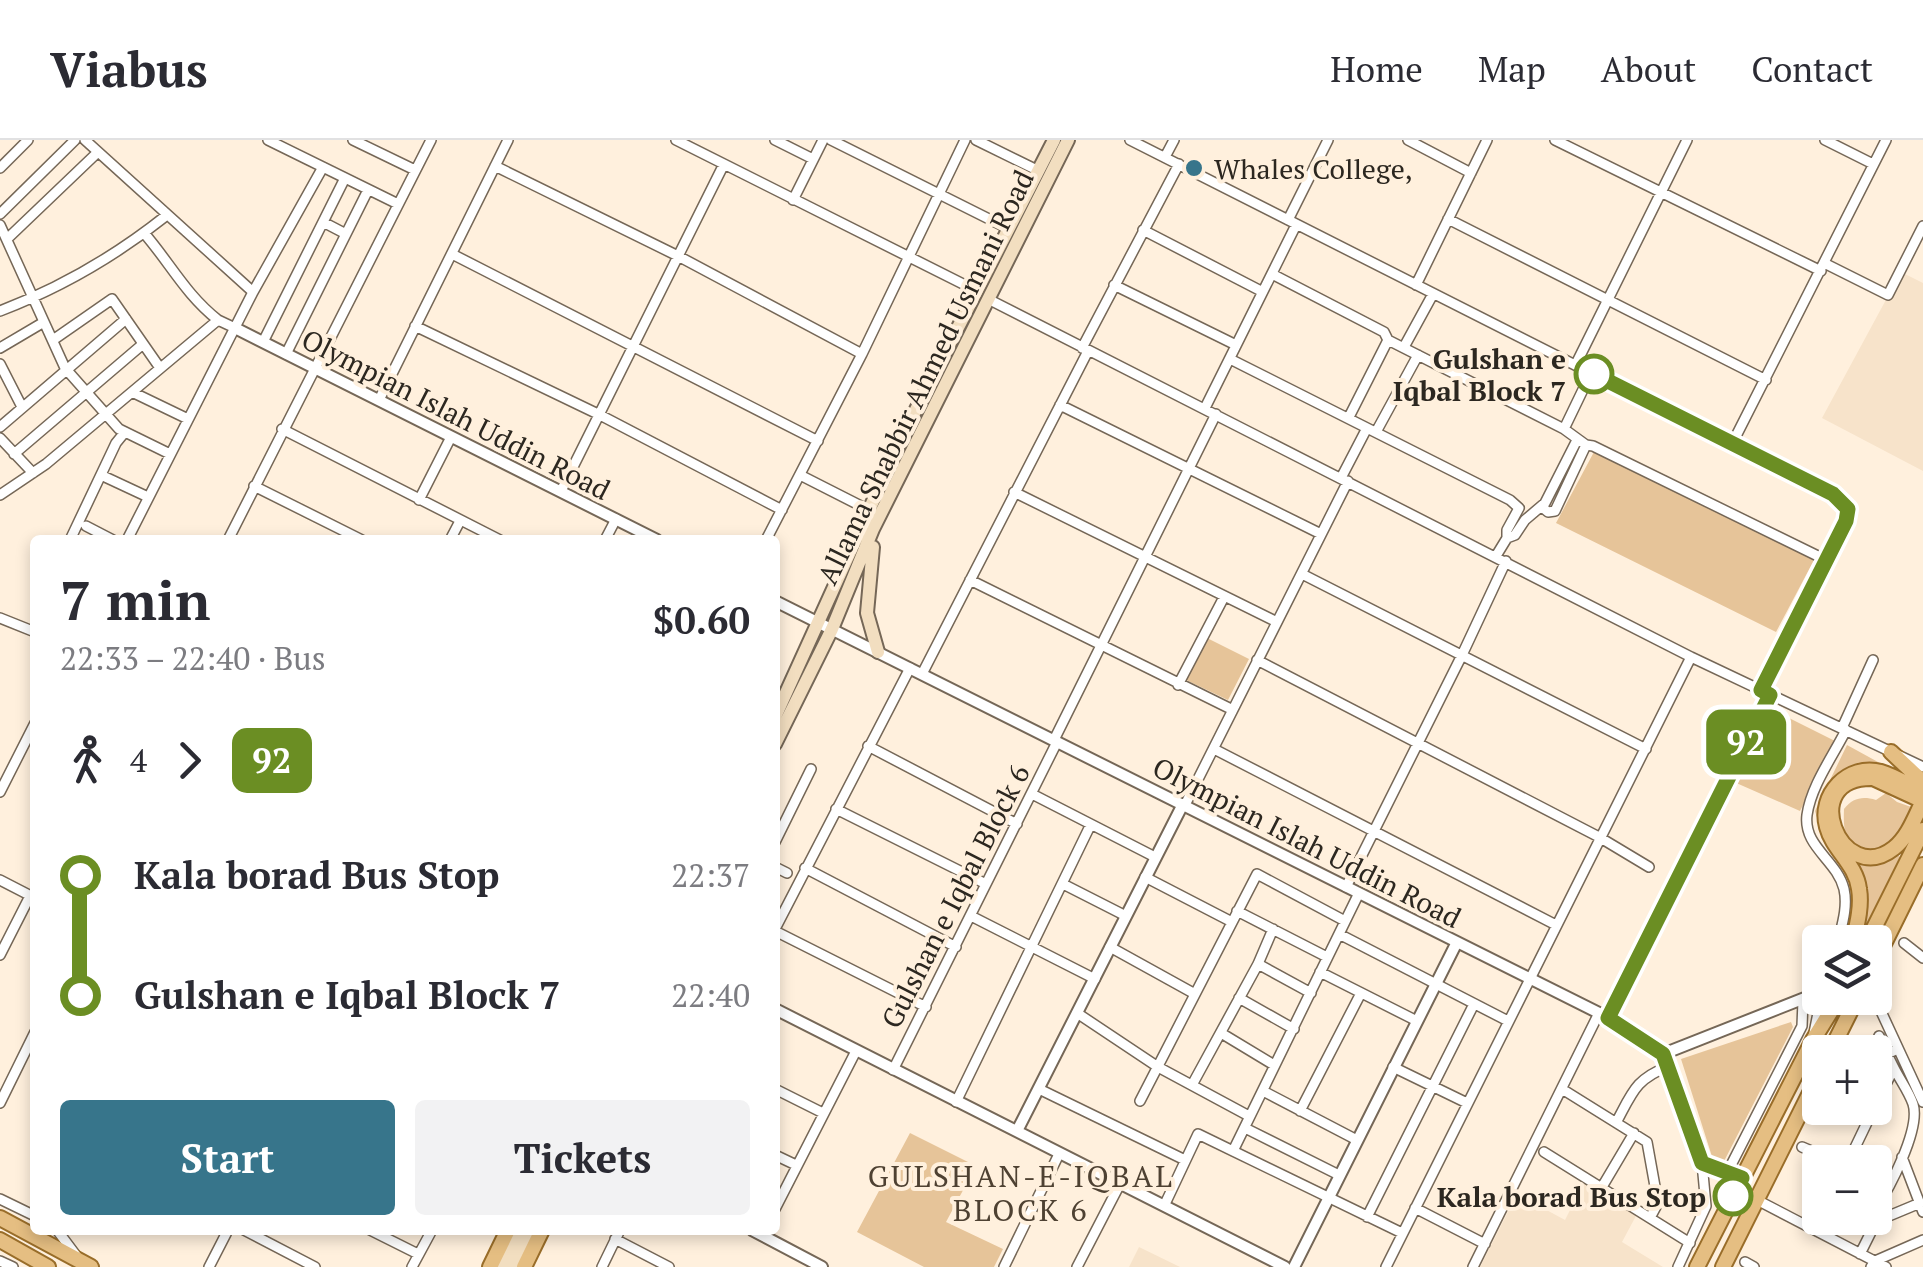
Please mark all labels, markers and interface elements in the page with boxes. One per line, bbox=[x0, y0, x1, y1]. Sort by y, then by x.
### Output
text: Viabus bbox=[50, 37, 208, 101]
text: Home bbox=[1330, 46, 1423, 92]
text: Map bbox=[1478, 46, 1546, 92]
text: About bbox=[1601, 46, 1696, 92]
text: Contact bbox=[1751, 46, 1873, 92]
place label: Whales College, bbox=[1214, 150, 1413, 187]
marker: Whales College, bbox=[1183, 157, 1205, 179]
street label: Allama Shabbir Ahmed Usmani Road bbox=[808, 164, 1042, 590]
street label: Olympian Islah Uddin Road bbox=[296, 320, 616, 508]
place label: Gulshan e Iqbal Block 7 bbox=[1393, 340, 1566, 409]
marker: Gulshan e Iqbal Block 7 bbox=[1575, 355, 1613, 393]
text: 7 min bbox=[60, 563, 210, 636]
text: $0.60 bbox=[653, 595, 750, 645]
text: 22:33 – 22:40 · Bus bbox=[60, 637, 326, 679]
line badge: 92 bbox=[1701, 710, 1791, 774]
text: 92 bbox=[1726, 719, 1766, 765]
icon: walk bbox=[60, 733, 115, 788]
icon: forward bbox=[162, 733, 217, 788]
text: 92 bbox=[252, 737, 292, 783]
text: 4 bbox=[130, 739, 147, 781]
street label: Olympian Islah Uddin Road bbox=[1147, 748, 1467, 936]
street label: Gulshan e Iqbal Block 6 bbox=[872, 758, 1038, 1034]
text: Kala borad Bus Stop bbox=[134, 850, 500, 900]
text: 22:37 bbox=[671, 854, 750, 896]
map controls bbox=[1802, 925, 1892, 1235]
button: layers bbox=[1802, 925, 1892, 1015]
text: Gulshan e Iqbal Block 7 bbox=[134, 970, 560, 1020]
text: 22:40 bbox=[671, 974, 750, 1016]
button: + bbox=[1802, 1035, 1892, 1125]
button: Start bbox=[60, 1100, 395, 1215]
button: Tickets bbox=[415, 1100, 750, 1215]
button: − bbox=[1802, 1145, 1892, 1235]
district label: GULSHAN-E-IQBAL BLOCK 6 bbox=[868, 1156, 1174, 1230]
marker: Kala borad Bus Stop bbox=[1714, 1177, 1752, 1215]
place label: Kala borad Bus Stop bbox=[1437, 1178, 1706, 1215]

